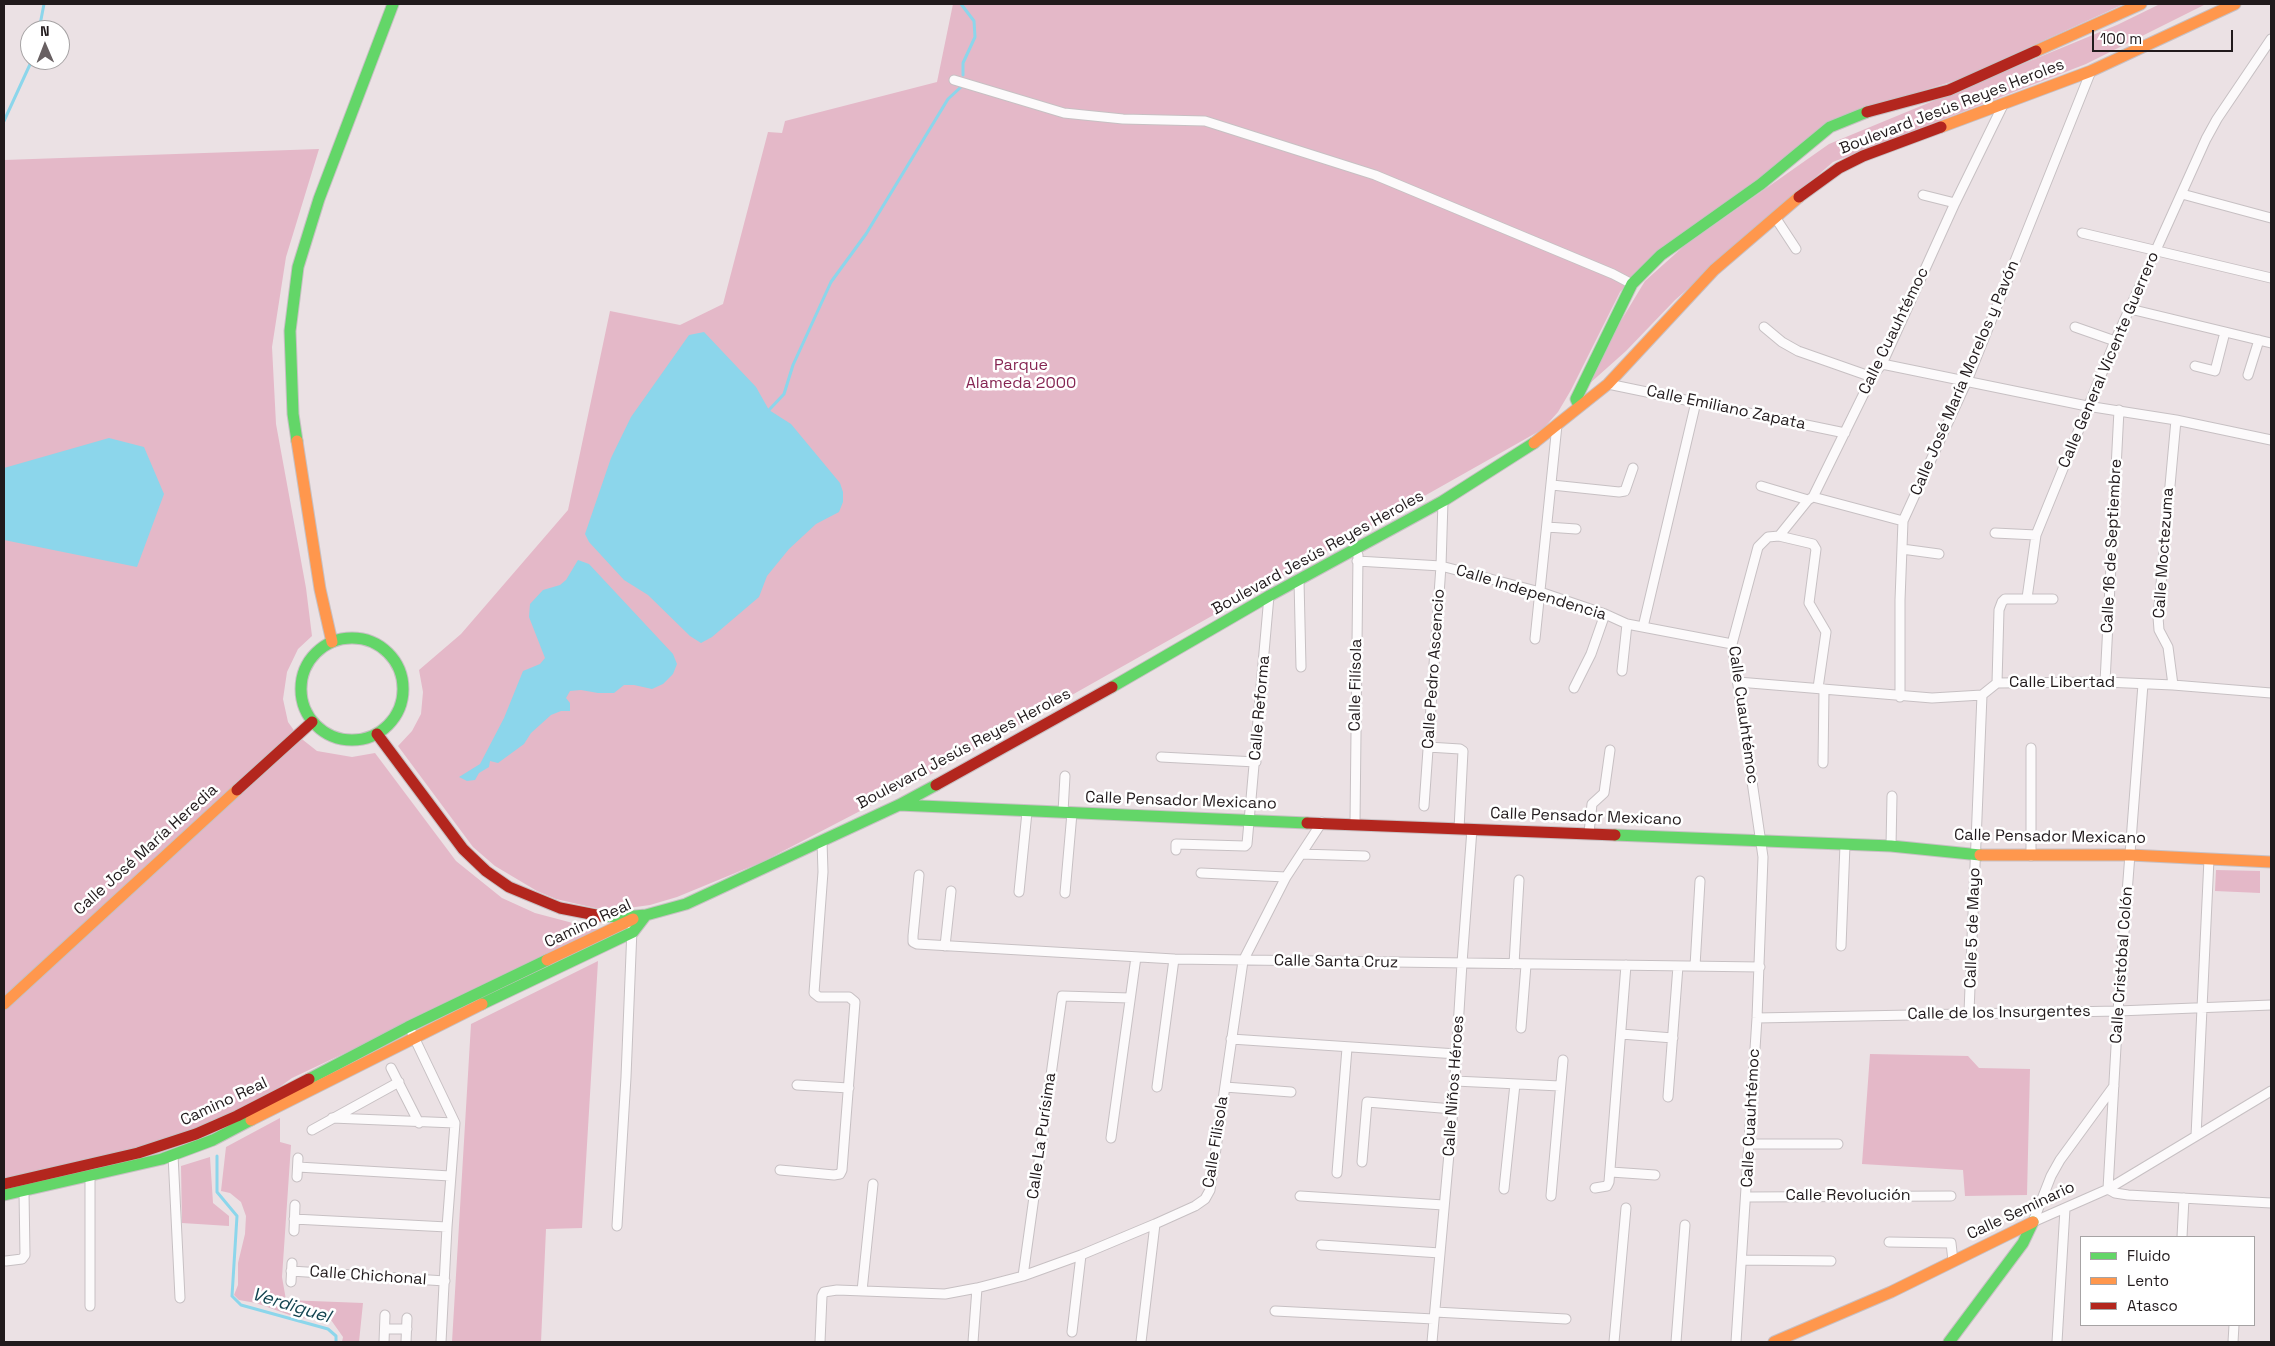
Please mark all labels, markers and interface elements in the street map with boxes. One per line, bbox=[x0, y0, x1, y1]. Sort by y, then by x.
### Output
north arrow bbox=[20, 20, 70, 70]
scale bar bbox=[2095, 20, 2236, 52]
text: N bbox=[40, 22, 50, 40]
text: 100 m bbox=[2100, 29, 2142, 48]
street label: Boulevard Jesús Reyes Heroles bbox=[1837, 55, 2067, 159]
street label: Calle General Vicente Guerrero bbox=[2055, 249, 2163, 471]
street label: Calle José María Morelos y Pavón bbox=[1907, 258, 2023, 498]
street label: Calle Cuauhtémoc bbox=[1855, 264, 1933, 398]
park label: Parque Alameda 2000 bbox=[966, 356, 1076, 394]
street label: Calle Emiliano Zapata bbox=[1645, 382, 1807, 434]
street label: Calle 16 de Septiembre bbox=[2098, 458, 2126, 634]
street label: Boulevard Jesús Reyes Heroles bbox=[1209, 487, 1427, 619]
street label: Calle Moctezuma bbox=[2150, 487, 2178, 619]
street label: Calle Independencia bbox=[1453, 561, 1609, 625]
street label: Calle Pedro Ascencio bbox=[1419, 588, 1449, 750]
street label: Calle Filísola bbox=[1346, 638, 1366, 732]
street label: Calle Cuauhtémoc bbox=[1724, 645, 1762, 785]
street label: Calle Reforma bbox=[1246, 655, 1274, 761]
street label: Calle Libertad bbox=[2009, 673, 2115, 693]
street label: Boulevard Jesús Reyes Heroles bbox=[854, 684, 1074, 814]
street label: Calle José María Heredia bbox=[70, 780, 222, 920]
street label: Calle Pensador Mexicano bbox=[1085, 788, 1277, 814]
street label: Calle Pensador Mexicano bbox=[1490, 804, 1682, 830]
street label: Calle Pensador Mexicano bbox=[1954, 826, 2146, 848]
street label: Calle 5 de Mayo bbox=[1961, 867, 1985, 989]
street label: Calle Cristóbal Colón bbox=[2107, 886, 2137, 1044]
street label: Camino Real bbox=[542, 896, 634, 952]
street label: Calle Santa Cruz bbox=[1274, 951, 1398, 973]
street label: Calle de los Insurgentes bbox=[1907, 1002, 2091, 1024]
street label: Calle Niños Héroes bbox=[1439, 1015, 1469, 1157]
street label: Calle Cuauhtémoc bbox=[1738, 1048, 1764, 1188]
street label: Calle La Purísima bbox=[1024, 1071, 1060, 1201]
street label: Camino Real bbox=[178, 1074, 270, 1130]
street label: Calle Filisola bbox=[1199, 1095, 1233, 1189]
street label: Calle Seminario bbox=[1964, 1178, 2078, 1244]
street label: Calle Revolución bbox=[1785, 1186, 1911, 1206]
legend bbox=[2080, 1236, 2255, 1326]
text: Fluido bbox=[2127, 1246, 2171, 1265]
street label: Calle Chichonal bbox=[309, 1262, 427, 1290]
text: Lento bbox=[2127, 1271, 2169, 1290]
water label: Verdiguel bbox=[249, 1284, 333, 1328]
text: Atasco bbox=[2127, 1296, 2178, 1315]

